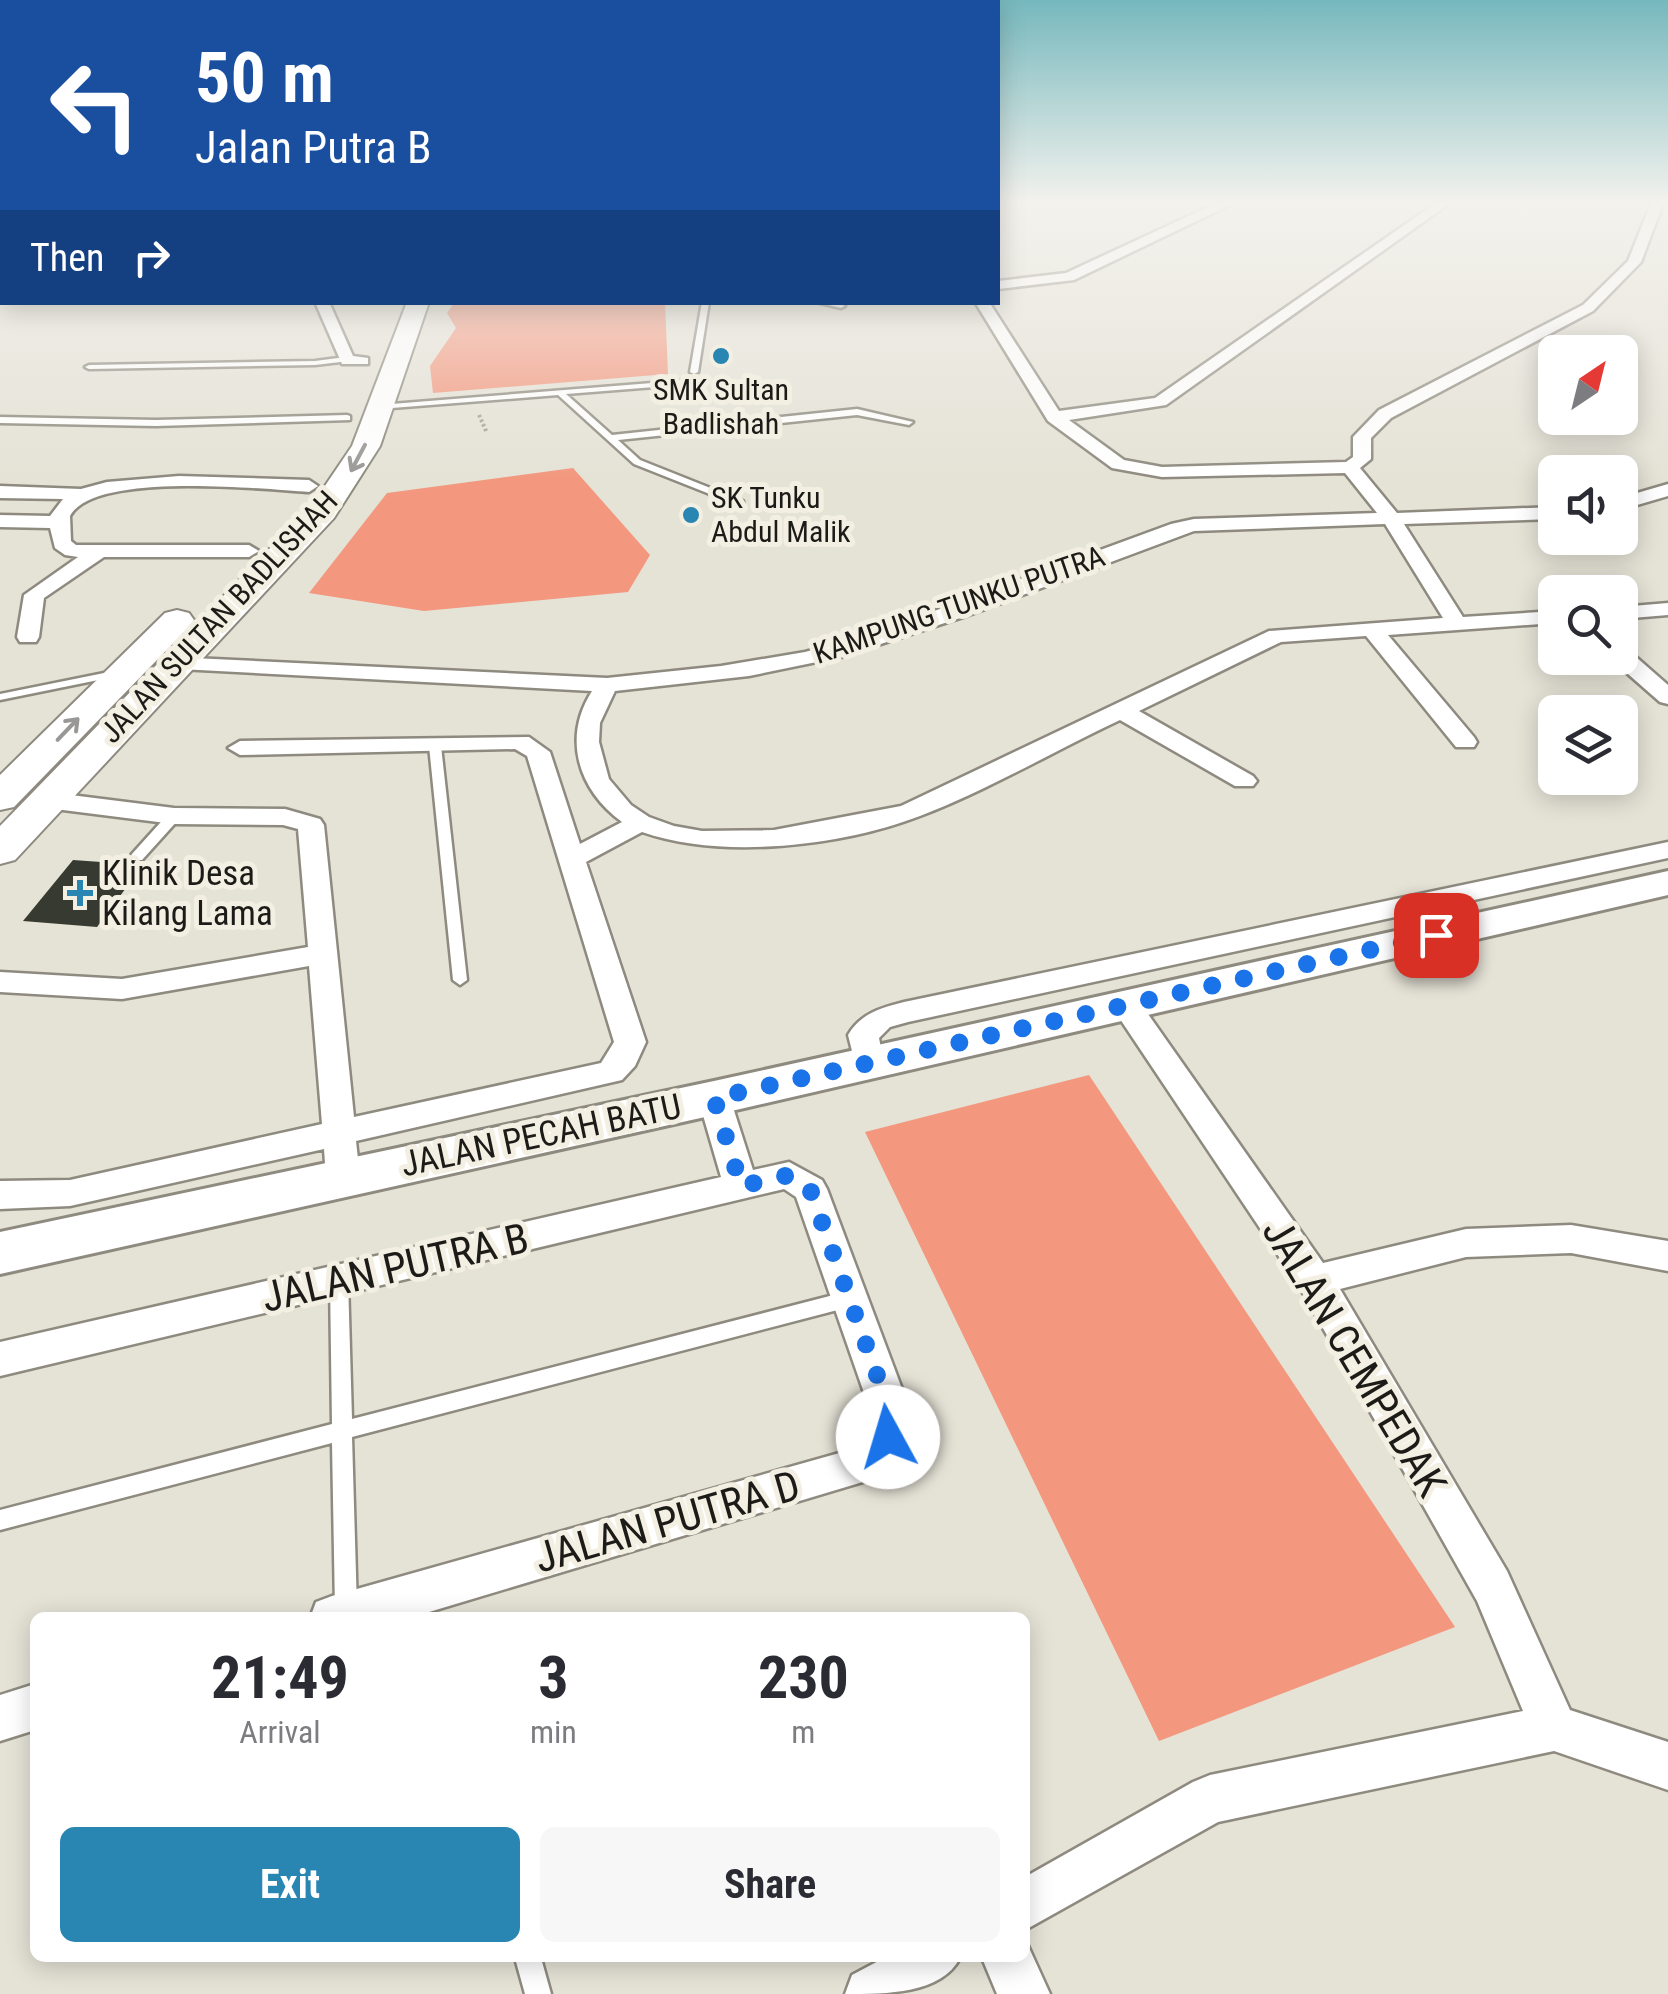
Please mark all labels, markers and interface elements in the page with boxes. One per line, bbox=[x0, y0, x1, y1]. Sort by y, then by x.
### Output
text: 50 m bbox=[195, 37, 334, 119]
icon: left bbox=[30, 40, 160, 170]
text: Jalan Putra B bbox=[195, 121, 432, 174]
icon: right bbox=[124, 230, 179, 285]
text: Then bbox=[30, 236, 104, 280]
north arrow bbox=[1538, 335, 1638, 435]
map controls bbox=[1538, 335, 1638, 795]
marker: SMK Sultan Badlishah bbox=[710, 345, 732, 367]
place label: SMK Sultan Badlishah bbox=[653, 372, 789, 441]
one-way arrow bbox=[348, 443, 368, 473]
button: sound bbox=[1538, 455, 1638, 555]
place label: SK Tunku Abdul Malik bbox=[711, 480, 851, 549]
street label: JALAN SULTAN BADLISHAH bbox=[93, 483, 345, 750]
marker: SK Tunku Abdul Malik bbox=[680, 504, 702, 526]
street label: KAMPUNG TUNKU PUTRA bbox=[809, 538, 1109, 671]
button: search bbox=[1538, 575, 1638, 675]
button: layers bbox=[1538, 695, 1638, 795]
one-way arrow bbox=[56, 717, 80, 741]
place label: Klinik Desa Kilang Lama bbox=[102, 853, 273, 934]
marker: Klinik Desa Kilang Lama bbox=[67, 880, 93, 906]
pin bbox=[1394, 893, 1479, 978]
icon: arrive bbox=[1409, 908, 1464, 963]
street label: JALAN PECAH BATU bbox=[397, 1086, 685, 1185]
street label: JALAN CEMPEDAK bbox=[1252, 1209, 1457, 1505]
street label: JALAN PUTRA B bbox=[257, 1213, 533, 1322]
position arrow bbox=[836, 1385, 940, 1489]
street label: JALAN PUTRA D bbox=[529, 1460, 805, 1583]
text: 21:49 bbox=[211, 1642, 349, 1713]
text: 3 bbox=[538, 1642, 569, 1713]
text: 230 bbox=[758, 1642, 849, 1713]
text: Arrival bbox=[239, 1713, 321, 1751]
text: min bbox=[530, 1713, 577, 1751]
text: m bbox=[791, 1713, 815, 1751]
button: Exit bbox=[60, 1827, 520, 1942]
button: Share bbox=[540, 1827, 1000, 1942]

